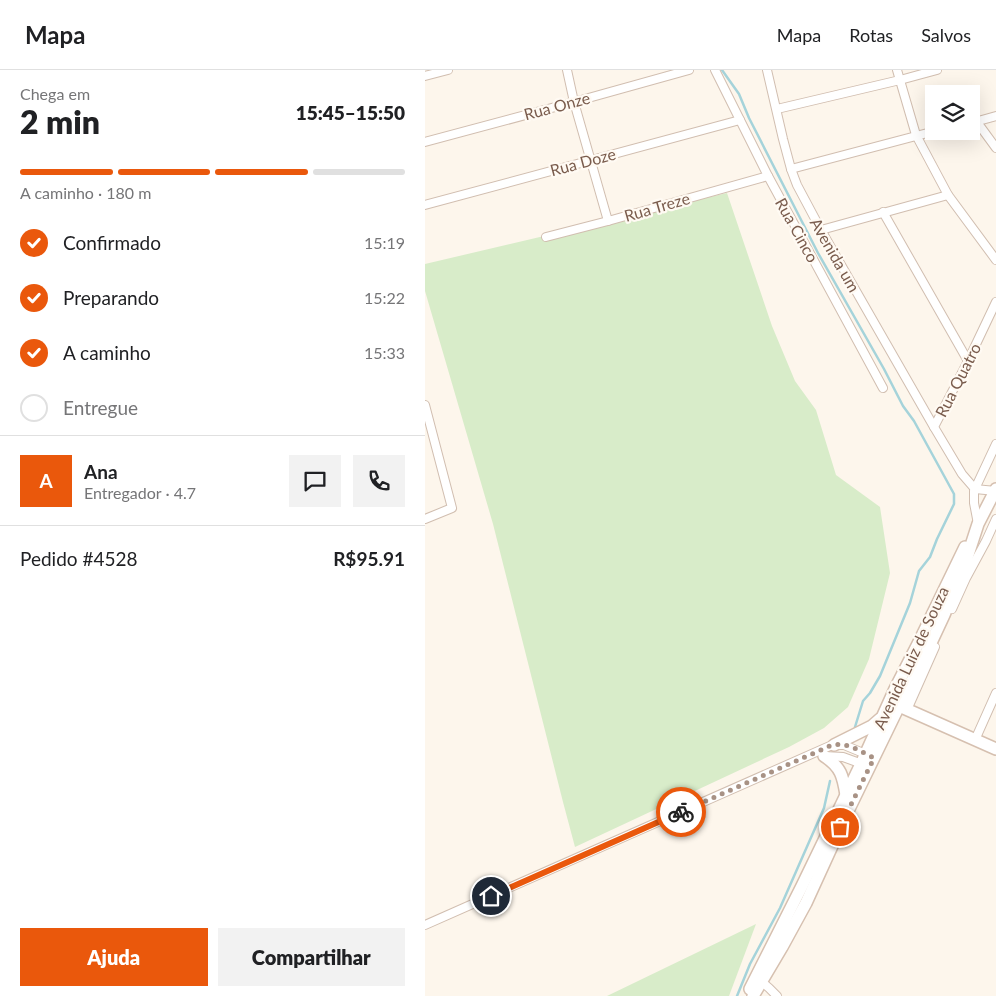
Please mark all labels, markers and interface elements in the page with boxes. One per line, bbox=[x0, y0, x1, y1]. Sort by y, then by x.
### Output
text: Mapa bbox=[25, 20, 85, 49]
text: Mapa bbox=[777, 24, 821, 46]
text: Rotas bbox=[849, 24, 893, 46]
text: Salvos bbox=[921, 24, 971, 46]
text: Chega em bbox=[20, 84, 90, 103]
map controls bbox=[925, 85, 980, 140]
button: layers bbox=[925, 85, 980, 140]
street label: Rua Onze bbox=[522, 88, 592, 123]
text: 15:45–15:50 bbox=[296, 101, 405, 124]
text: 2 min bbox=[20, 102, 100, 141]
street label: Rua Doze bbox=[548, 144, 618, 179]
text: A caminho · 180 m bbox=[20, 183, 151, 202]
street label: Rua Treze bbox=[622, 188, 692, 225]
street label: Rua Cinco bbox=[772, 194, 823, 265]
street label: Avenida um bbox=[807, 214, 864, 295]
icon: check bbox=[20, 229, 48, 257]
text: Confirmado bbox=[63, 231, 161, 254]
text: 15:19 bbox=[364, 233, 405, 252]
icon: check bbox=[20, 284, 48, 312]
text: Preparando bbox=[63, 286, 159, 309]
text: 15:22 bbox=[364, 288, 405, 307]
icon: check bbox=[20, 339, 48, 367]
street label: Rua Quatro bbox=[931, 340, 984, 420]
text: A caminho bbox=[63, 341, 151, 364]
text: 15:33 bbox=[364, 343, 405, 362]
text: Entregue bbox=[63, 396, 138, 419]
button: chat bbox=[289, 455, 341, 507]
button: phone bbox=[353, 455, 405, 507]
text: Ana bbox=[84, 460, 118, 483]
text: A bbox=[39, 469, 53, 492]
text: Entregador · 4.7 bbox=[84, 483, 196, 502]
text: Pedido #4528 bbox=[20, 547, 138, 570]
text: R$95.91 bbox=[333, 547, 405, 570]
street label: Avenida Luiz de Souza bbox=[869, 583, 952, 732]
courier bbox=[656, 787, 706, 837]
icon: bike bbox=[667, 798, 695, 826]
pin bbox=[819, 806, 861, 848]
icon: bag bbox=[826, 813, 854, 841]
pin bbox=[470, 875, 512, 917]
icon: home bbox=[477, 882, 505, 910]
button: Ajuda bbox=[20, 928, 208, 986]
button: Compartilhar bbox=[218, 928, 405, 986]

